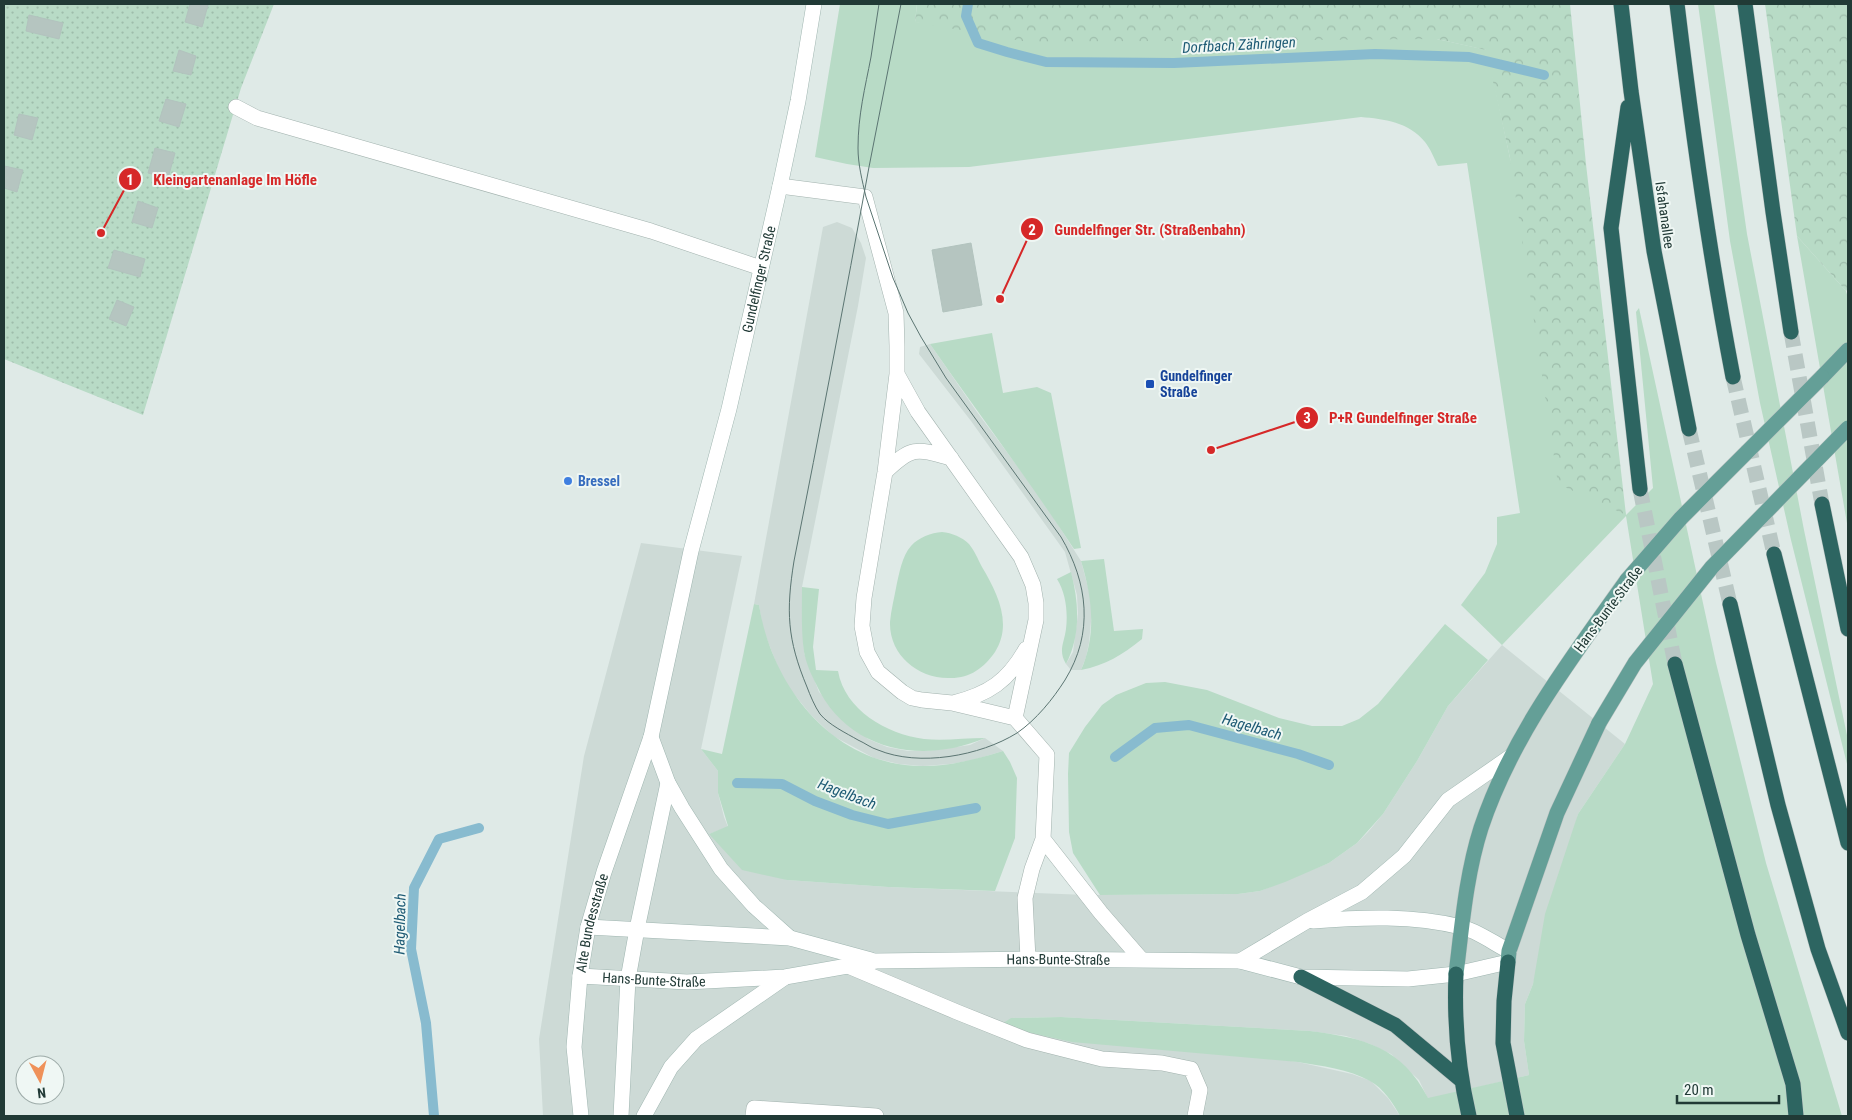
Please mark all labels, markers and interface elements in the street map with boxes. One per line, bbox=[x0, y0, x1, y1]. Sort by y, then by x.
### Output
water label: Dorfbach Zähringen bbox=[1182, 33, 1296, 57]
callout: Kleingartenanlage Im Höfle bbox=[118, 164, 327, 194]
text: 1 bbox=[126, 171, 134, 189]
text: Kleingartenanlage Im Höfle bbox=[153, 171, 317, 189]
street label: Isfahanallee bbox=[1652, 180, 1678, 250]
callout: Gundelfinger Str. (Straßenbahn) bbox=[1020, 214, 1256, 244]
text: 2 bbox=[1028, 221, 1036, 239]
text: Gundelfinger Str. (Straßenbahn) bbox=[1054, 221, 1246, 239]
street label: Gundelfinger Straße bbox=[739, 224, 779, 334]
place label: Gundelfinger Straße bbox=[1160, 368, 1232, 400]
marker: Gundelfinger Straße bbox=[1144, 378, 1156, 390]
callout: P+R Gundelfinger Straße bbox=[1294, 403, 1487, 433]
text: 3 bbox=[1303, 409, 1311, 427]
text: P+R Gundelfinger Straße bbox=[1329, 409, 1477, 427]
place label: Bressel bbox=[578, 473, 620, 489]
marker: Bressel bbox=[562, 475, 574, 487]
street label: Hans-Bunte-Straße bbox=[1571, 563, 1646, 655]
water label: Hagelbach bbox=[1220, 710, 1284, 744]
water label: Hagelbach bbox=[815, 775, 879, 813]
street label: Alte Bundesstraße bbox=[573, 871, 611, 974]
water label: Hagelbach bbox=[390, 893, 410, 955]
street label: Hans-Bunte-Straße bbox=[1006, 951, 1111, 968]
street label: Hans-Bunte-Straße bbox=[602, 969, 706, 990]
north arrow bbox=[15, 1055, 65, 1105]
scale bar bbox=[1677, 1072, 1780, 1104]
text: 20 m bbox=[1684, 1081, 1714, 1099]
text: N bbox=[36, 1084, 47, 1101]

